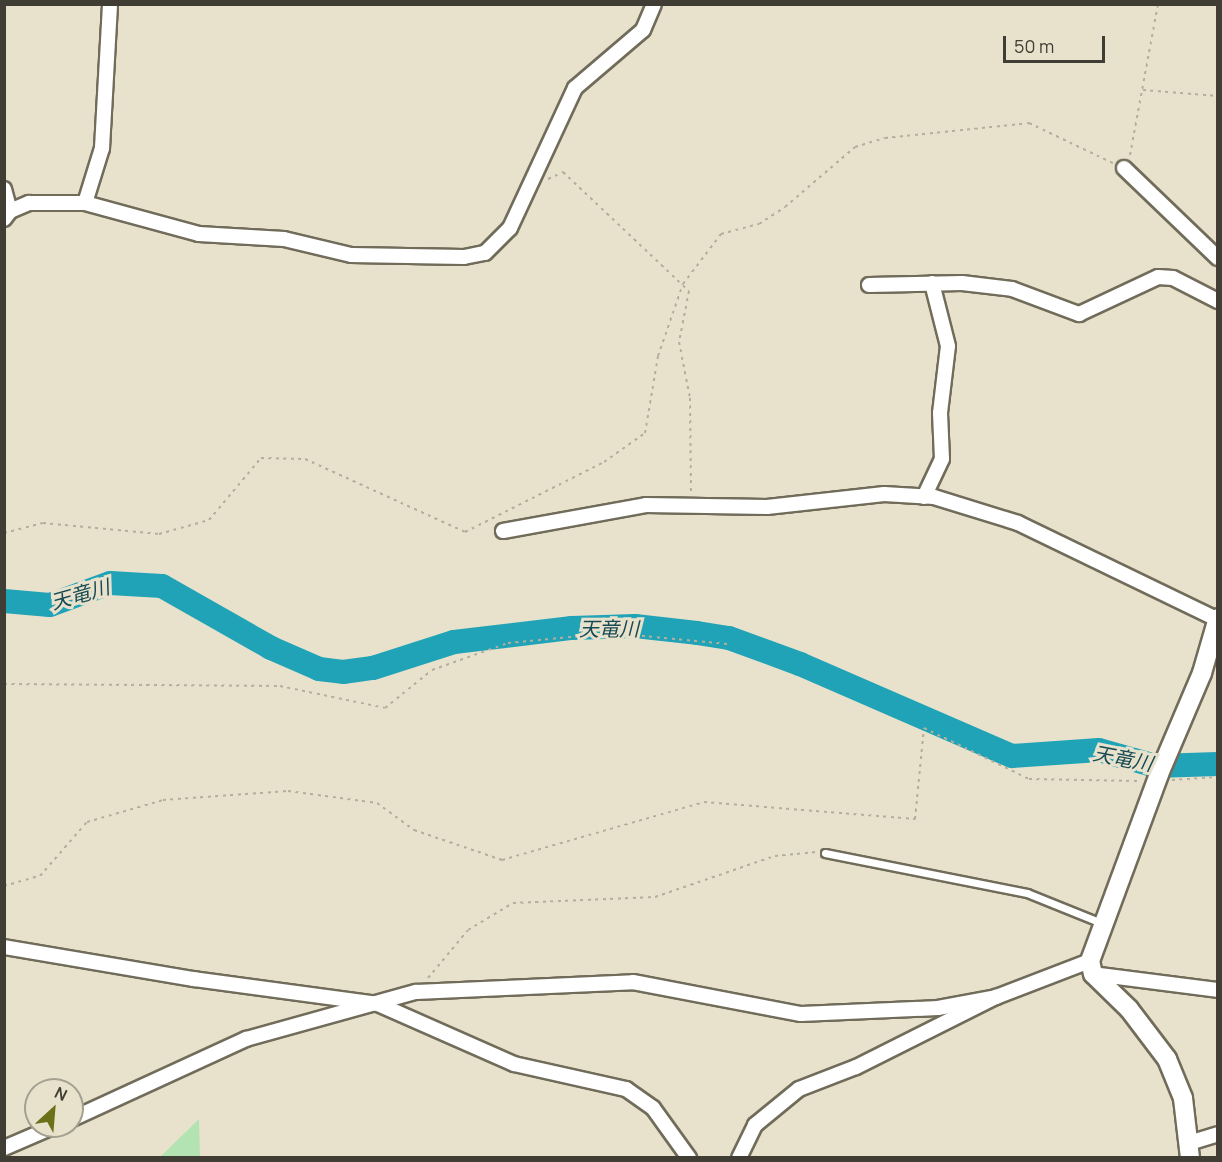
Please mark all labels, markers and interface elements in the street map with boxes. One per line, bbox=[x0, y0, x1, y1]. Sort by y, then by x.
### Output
scale bar bbox=[1006, 24, 1108, 62]
text: 50 m bbox=[1014, 34, 1054, 58]
water label: 天竜川 bbox=[48, 574, 112, 614]
water label: 天竜川 bbox=[579, 616, 639, 640]
water label: 天竜川 bbox=[1091, 740, 1155, 776]
north arrow bbox=[24, 1078, 84, 1138]
text: N bbox=[51, 1081, 71, 1106]

